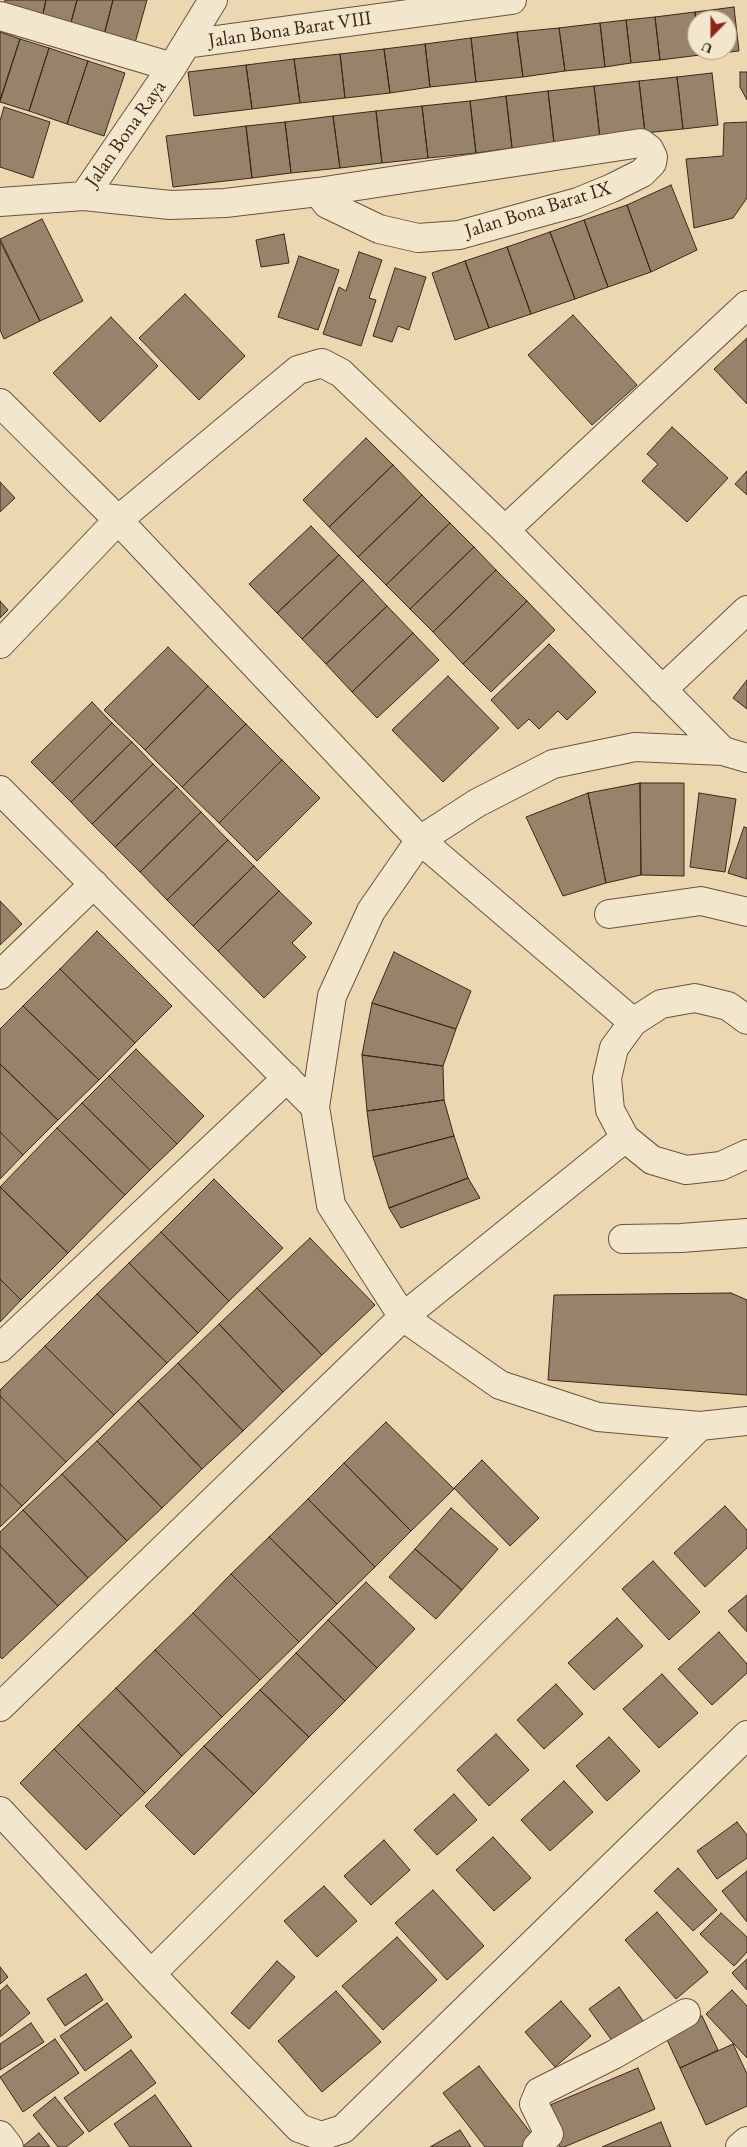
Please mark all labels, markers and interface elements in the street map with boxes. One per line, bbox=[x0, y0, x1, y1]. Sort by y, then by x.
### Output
street label: Jalan Bona Barat VIII bbox=[207, 7, 373, 53]
north arrow bbox=[687, 10, 737, 60]
text: U bbox=[699, 38, 715, 58]
street label: Jalan Bona Raya bbox=[80, 76, 172, 192]
street label: Jalan Bona Barat IX bbox=[462, 176, 614, 244]

